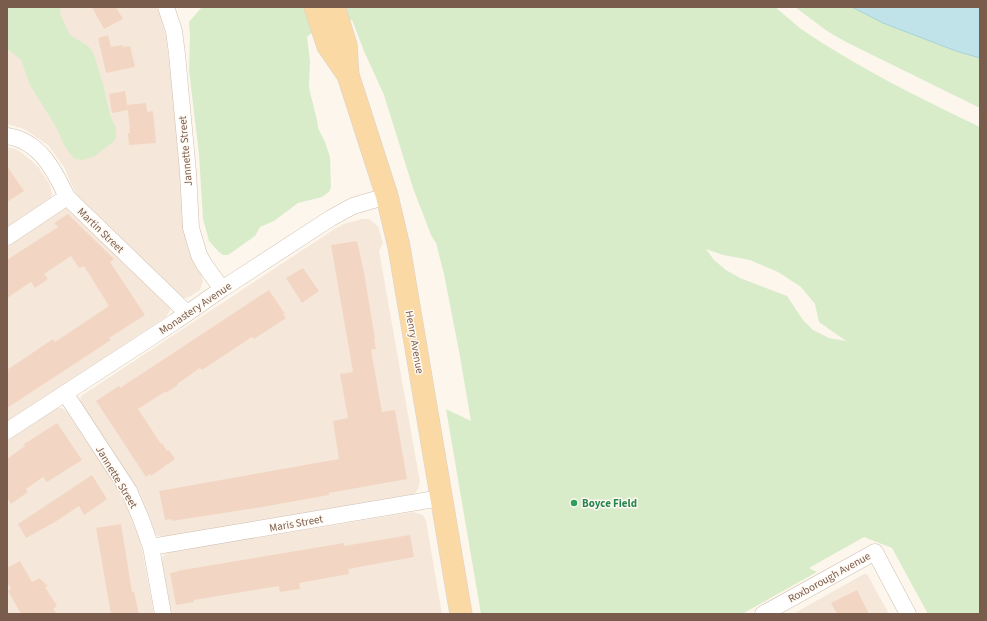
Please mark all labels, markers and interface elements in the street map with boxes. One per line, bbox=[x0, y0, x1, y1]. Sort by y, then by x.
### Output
street label: Jannette Street bbox=[175, 115, 196, 187]
street label: Martin Street bbox=[74, 204, 127, 257]
street label: Monastery Avenue bbox=[156, 278, 235, 338]
street label: Henry Avenue bbox=[402, 309, 428, 375]
street label: Jannette Street bbox=[92, 443, 141, 512]
place label: Boyce Field bbox=[582, 496, 637, 511]
marker: Boyce Field bbox=[569, 498, 579, 508]
street label: Maris Street bbox=[268, 511, 324, 536]
street label: Roxborough Avenue bbox=[785, 548, 874, 606]

